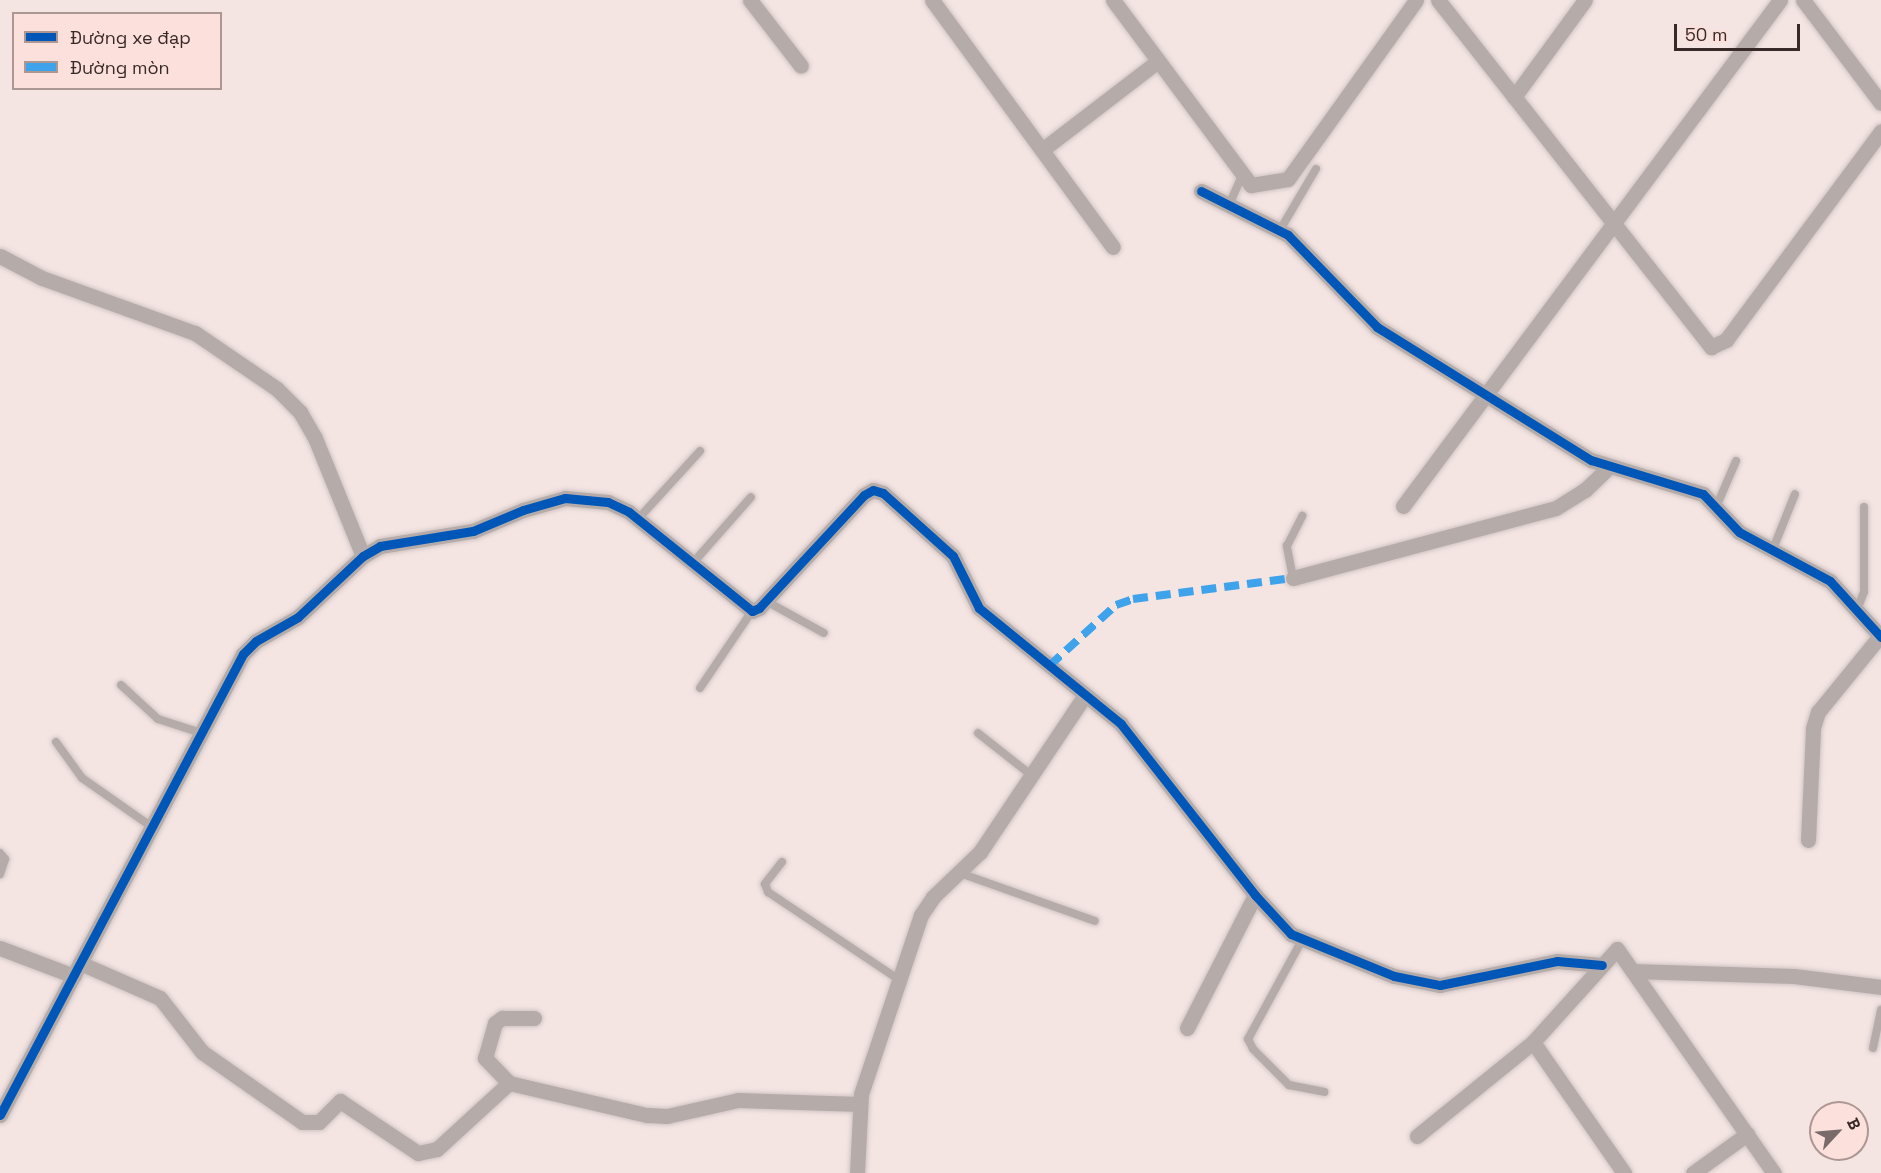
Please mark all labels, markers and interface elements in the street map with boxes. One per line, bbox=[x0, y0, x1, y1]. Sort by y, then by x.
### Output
legend bbox=[12, 12, 222, 90]
scale bar bbox=[1677, 12, 1803, 50]
text: 50 m bbox=[1685, 23, 1727, 46]
text: Đường xe đạp bbox=[70, 26, 191, 49]
text: Đường mòn bbox=[70, 56, 170, 79]
north arrow bbox=[1809, 1101, 1869, 1161]
text: B bbox=[1842, 1114, 1866, 1133]

